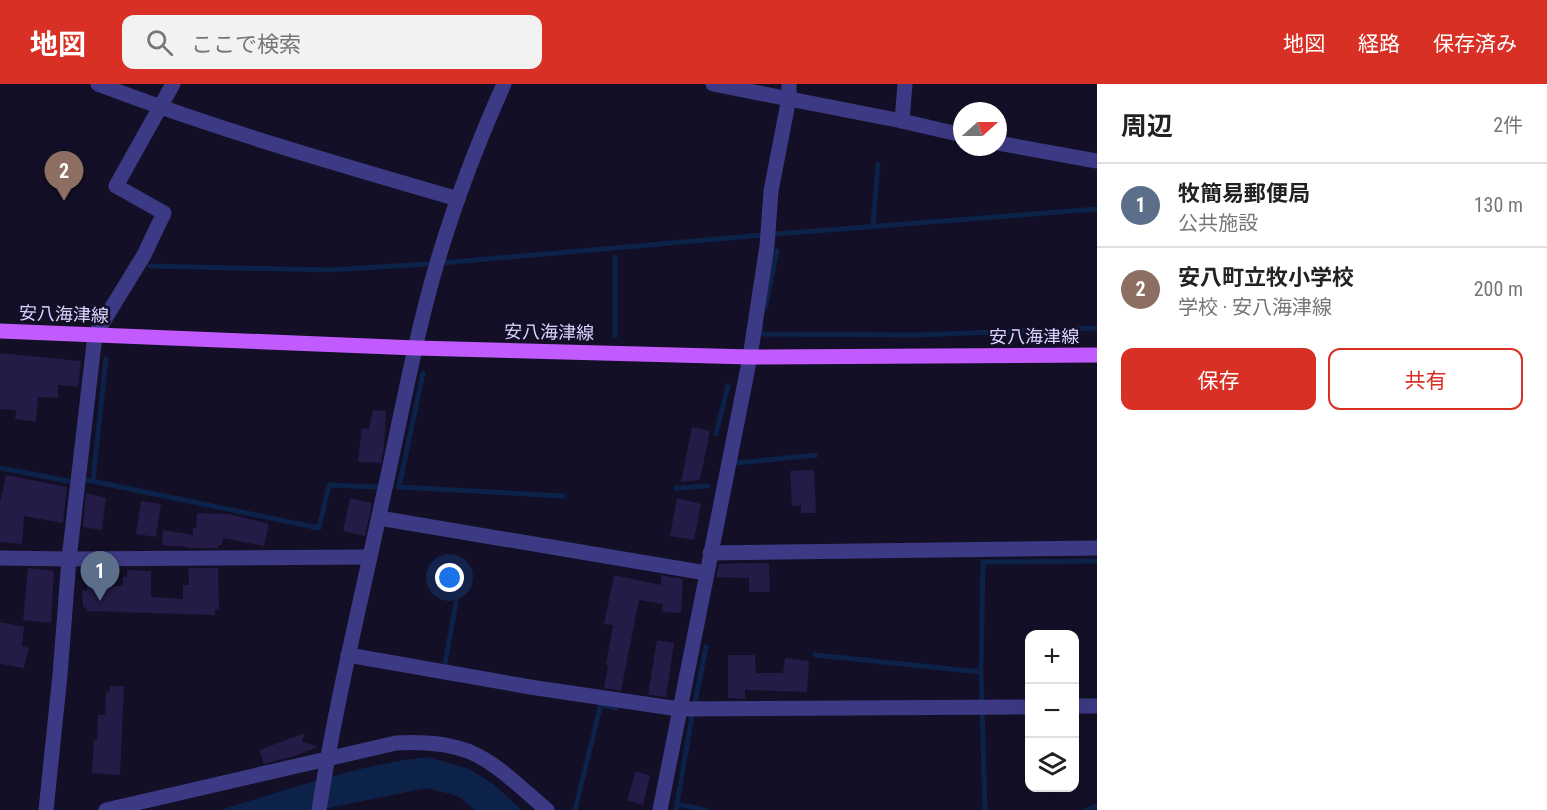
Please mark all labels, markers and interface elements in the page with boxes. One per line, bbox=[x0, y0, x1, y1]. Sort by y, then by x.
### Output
search box bbox=[122, 15, 542, 69]
icon: search bbox=[143, 26, 176, 59]
text: 地図 bbox=[30, 28, 86, 61]
text: ここで検索 bbox=[191, 32, 301, 57]
text: 地図 bbox=[1283, 32, 1325, 56]
text: 経路 bbox=[1358, 32, 1400, 56]
text: 保存済み bbox=[1433, 32, 1517, 56]
north arrow bbox=[953, 102, 1007, 156]
text: 周辺 bbox=[1121, 111, 1173, 141]
text: 2件 bbox=[1493, 113, 1523, 137]
pin: 2 bbox=[44, 152, 84, 201]
text: 牧簡易郵便局 bbox=[1178, 181, 1310, 206]
text: 1 bbox=[1135, 193, 1146, 217]
text: 130 m bbox=[1474, 193, 1523, 217]
text: 公共施設 bbox=[1178, 211, 1258, 235]
text: 安八町立牧小学校 bbox=[1178, 265, 1354, 290]
text: 2 bbox=[1135, 277, 1146, 301]
text: 200 m bbox=[1474, 277, 1523, 301]
text: 学校 · 安八海津線 bbox=[1178, 295, 1332, 319]
street label: 安八海津線 bbox=[19, 302, 109, 326]
street label: 安八海津線 bbox=[504, 321, 594, 343]
street label: 安八海津線 bbox=[989, 326, 1079, 347]
button: 保存 bbox=[1121, 348, 1316, 410]
button: 共有 bbox=[1328, 348, 1523, 410]
pin: 1 bbox=[80, 552, 120, 601]
your location bbox=[435, 563, 464, 592]
map controls bbox=[1025, 630, 1079, 792]
button: + bbox=[1025, 630, 1079, 684]
button: − bbox=[1025, 684, 1079, 738]
button: layers bbox=[1025, 738, 1079, 792]

